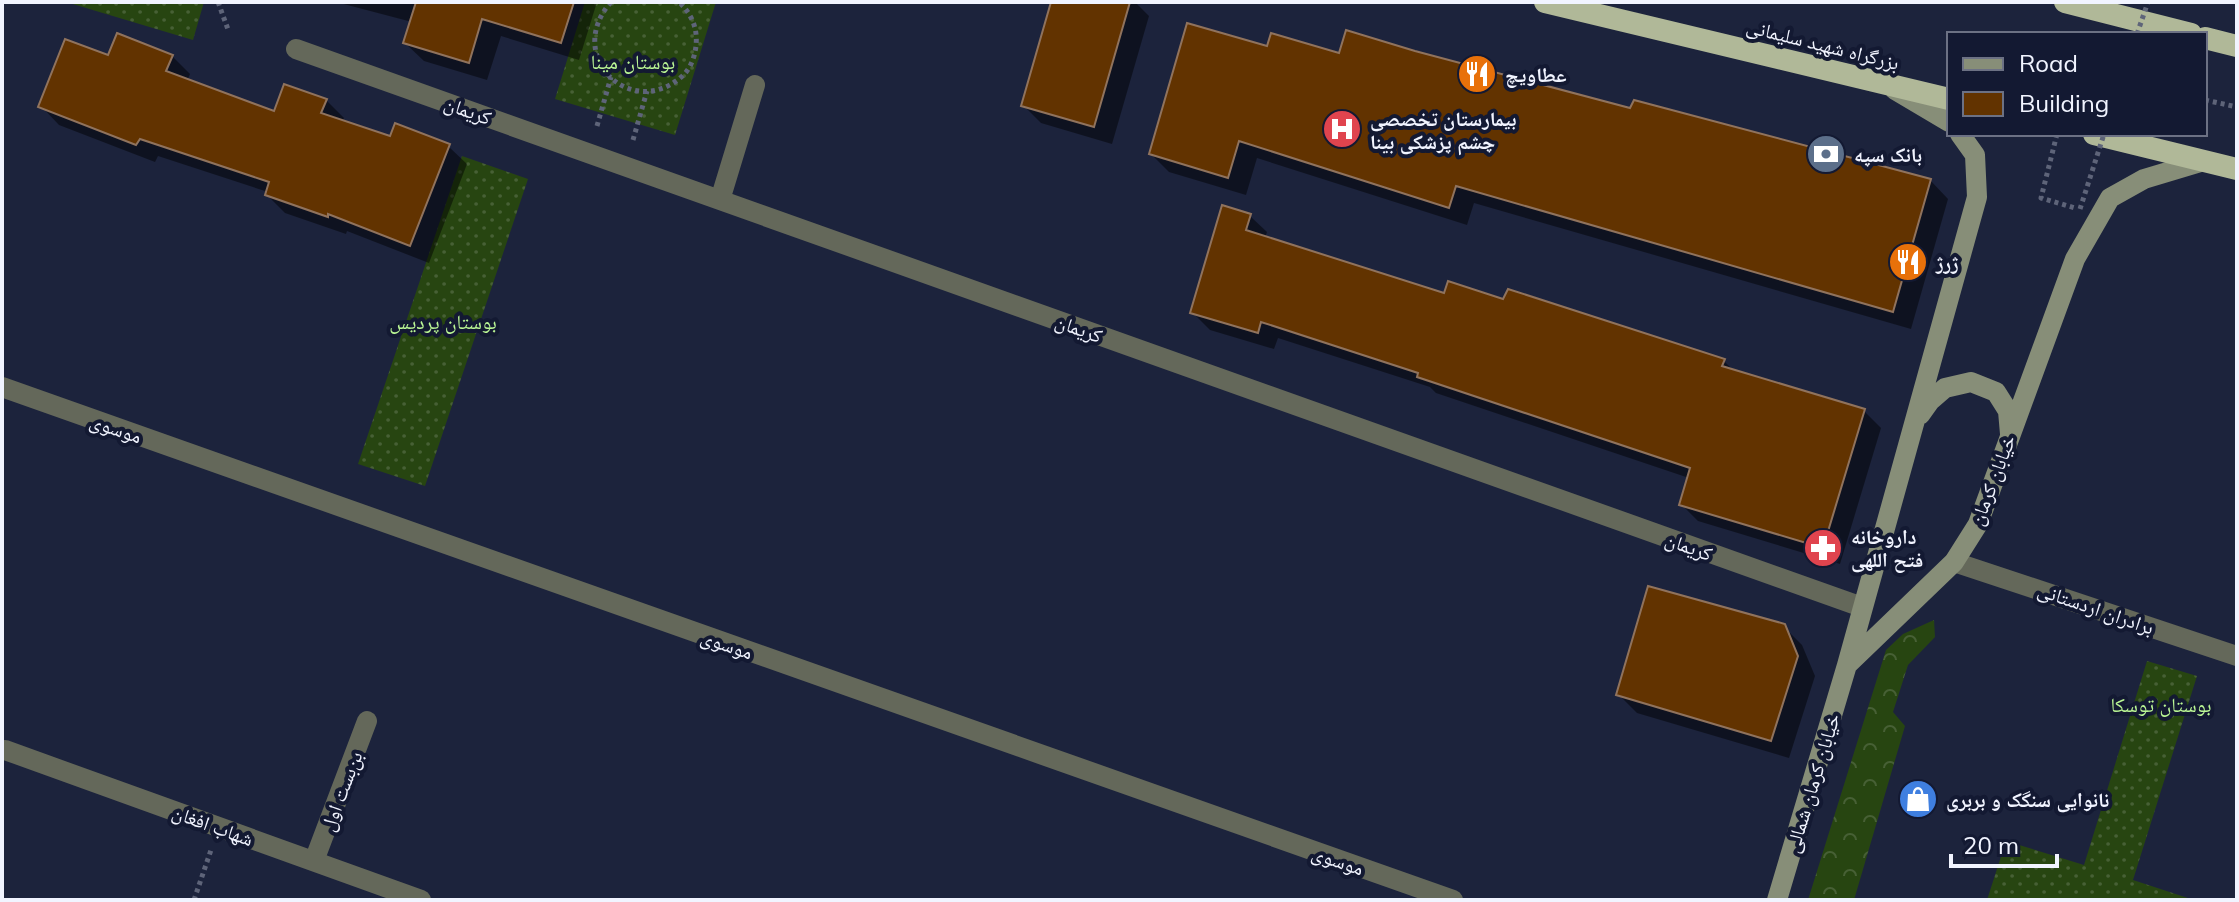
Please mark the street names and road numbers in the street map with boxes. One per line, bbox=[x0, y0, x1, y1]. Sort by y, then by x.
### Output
street label: بزرگراه شهید سلیمانی bbox=[1744, 13, 1902, 75]
street label: کریمان bbox=[441, 90, 495, 130]
street label: کریمان bbox=[1052, 308, 1106, 348]
street label: موسوی bbox=[87, 407, 145, 449]
street label: خیابان کرمان bbox=[1963, 431, 2021, 529]
street label: کریمان bbox=[1662, 526, 1716, 566]
street label: برادران اردستانی bbox=[2035, 576, 2157, 640]
street label: موسوی bbox=[698, 623, 756, 665]
street label: خیابان کرمان شمالی bbox=[1779, 710, 1845, 856]
street label: بن‌بست اول bbox=[314, 748, 368, 834]
street label: شهاب افغان bbox=[169, 799, 257, 851]
street label: موسوی bbox=[1309, 839, 1367, 881]

